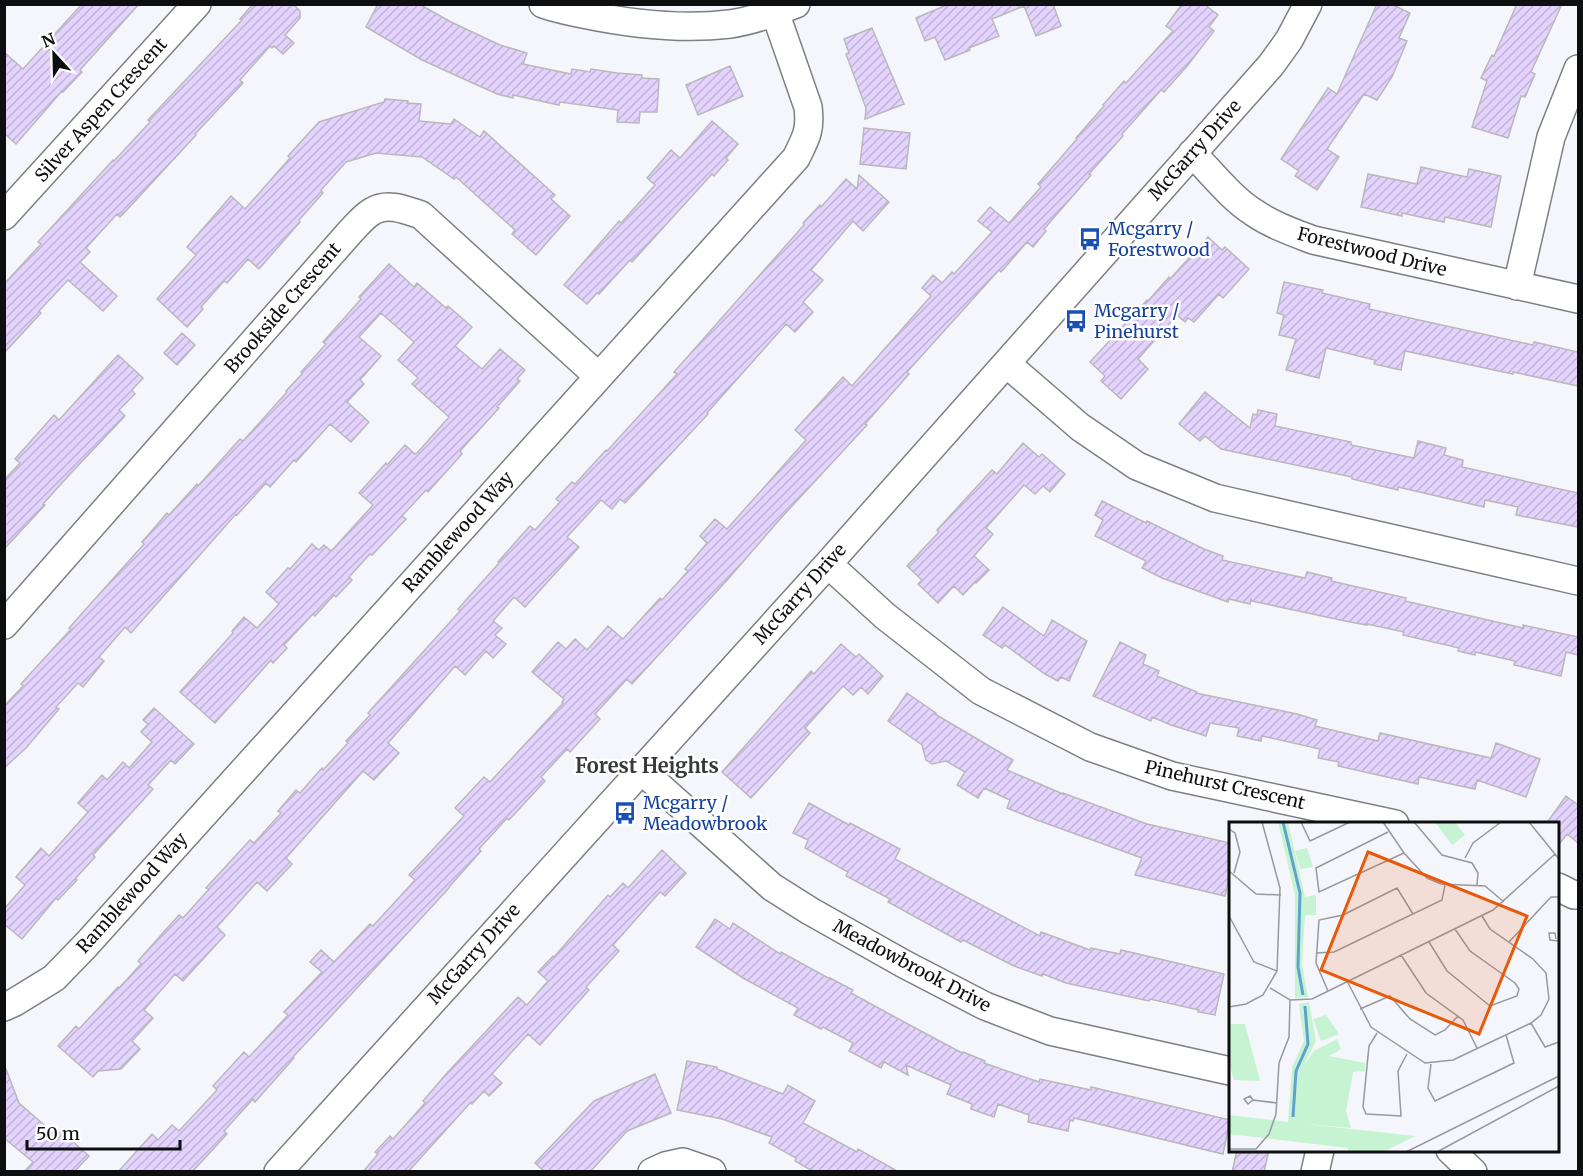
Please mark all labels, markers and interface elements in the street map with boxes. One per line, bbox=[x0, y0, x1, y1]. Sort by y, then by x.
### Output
north arrow bbox=[24, 24, 84, 84]
text: N bbox=[39, 28, 58, 52]
street label: Silver Aspen Crescent bbox=[30, 33, 172, 187]
street label: McGarry Drive bbox=[1143, 95, 1246, 205]
place label: Mcgarry / Forestwood bbox=[1108, 217, 1210, 261]
street label: Forestwood Drive bbox=[1295, 222, 1449, 281]
bus stop icon: Mcgarry / Forestwood bbox=[1077, 226, 1103, 252]
street label: Brookside Crescent bbox=[220, 238, 346, 378]
place label: Mcgarry / Pinehurst bbox=[1094, 299, 1179, 343]
bus stop icon: Mcgarry / Pinehurst bbox=[1063, 308, 1089, 334]
street label: Ramblewood Way bbox=[397, 466, 518, 597]
street label: McGarry Drive bbox=[748, 539, 851, 649]
district label: Forest Heights bbox=[575, 753, 719, 778]
street label: Pinehurst Crescent bbox=[1143, 755, 1307, 814]
place label: Mcgarry / Meadowbrook bbox=[643, 791, 768, 835]
bus stop icon: Mcgarry / Meadowbrook bbox=[612, 800, 638, 826]
inset map bbox=[1229, 822, 1559, 1152]
street label: Ramblewood Way bbox=[71, 827, 192, 958]
street label: McGarry Drive bbox=[422, 899, 525, 1009]
street label: Meadowbrook Drive bbox=[829, 914, 995, 1017]
scale bar bbox=[27, 1113, 180, 1151]
text: 50 m bbox=[36, 1122, 80, 1145]

